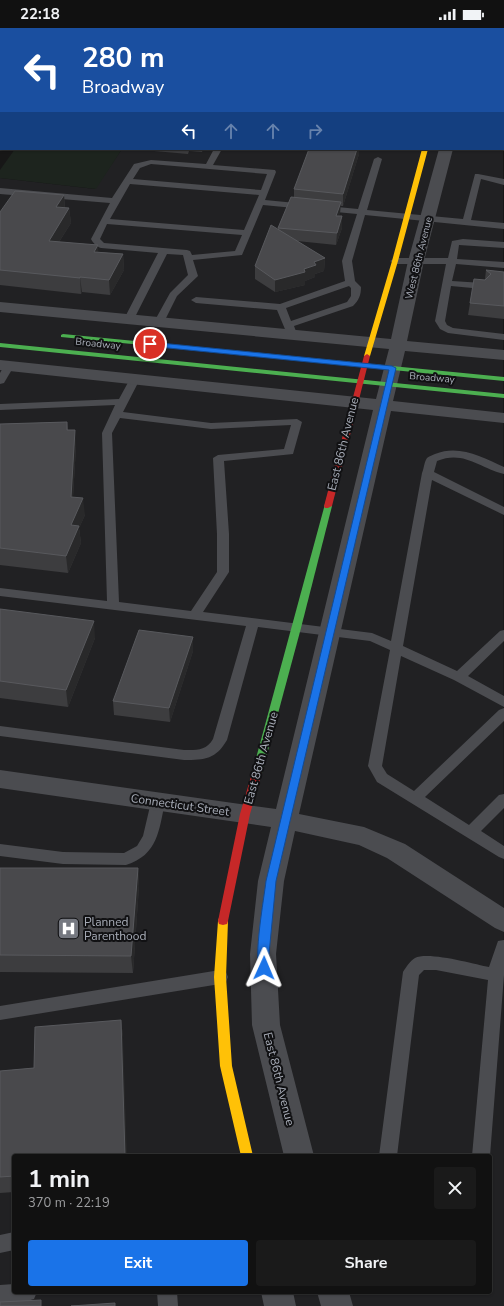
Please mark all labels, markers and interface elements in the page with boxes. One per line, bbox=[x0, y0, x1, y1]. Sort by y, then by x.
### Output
text: 22:18 bbox=[20, 4, 60, 24]
text: 280 m bbox=[82, 39, 165, 77]
icon: left bbox=[16, 44, 68, 96]
text: Broadway bbox=[82, 75, 164, 99]
icon: left bbox=[178, 120, 200, 142]
icon: ahead bbox=[220, 120, 242, 142]
icon: ahead bbox=[262, 120, 284, 142]
icon: right bbox=[304, 120, 326, 142]
street label: West 86th Avenue bbox=[402, 215, 436, 301]
pin bbox=[133, 327, 167, 361]
icon: arrive bbox=[139, 333, 161, 355]
street label: Broadway bbox=[75, 335, 122, 353]
street label: Broadway bbox=[409, 369, 456, 387]
street label: East 86th Avenue bbox=[324, 396, 362, 492]
street label: East 86th Avenue bbox=[240, 710, 282, 806]
street label: Connecticut Street bbox=[130, 790, 231, 820]
place label: Planned Parenthood bbox=[84, 914, 146, 944]
hospital icon: Planned Parenthood bbox=[55, 916, 81, 942]
position arrow bbox=[243, 947, 285, 989]
street label: East 86th Avenue bbox=[260, 1031, 298, 1127]
text: 1 min bbox=[28, 1163, 90, 1195]
button: close bbox=[434, 1167, 476, 1209]
text: 370 m · 22:19 bbox=[28, 1194, 110, 1212]
button: Exit bbox=[28, 1240, 248, 1286]
button: Share bbox=[256, 1240, 476, 1286]

